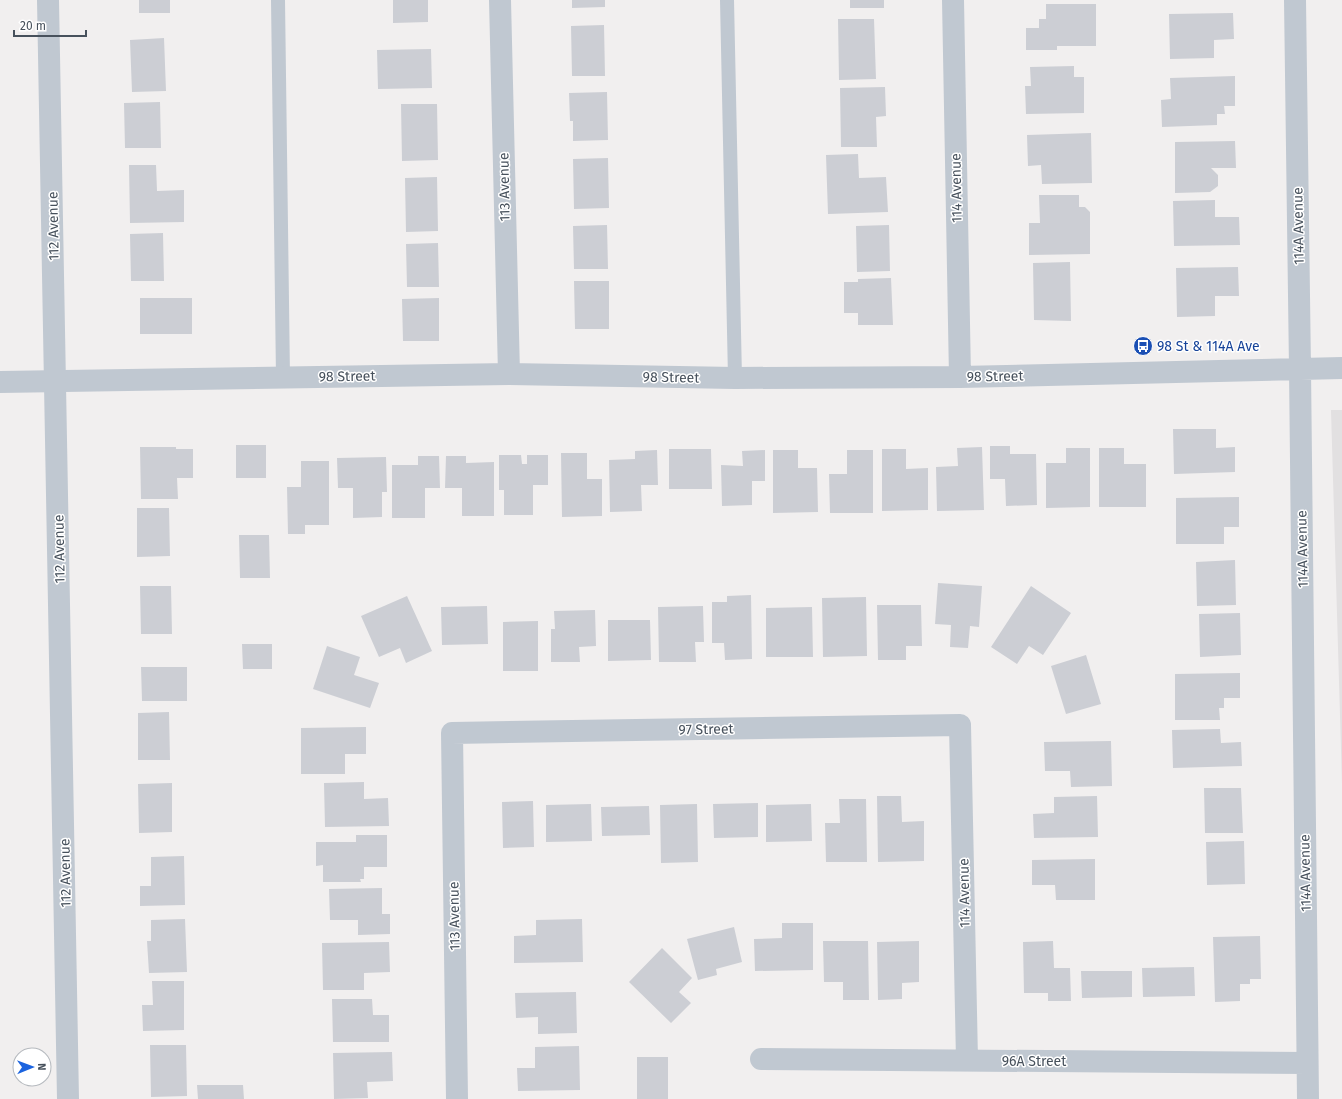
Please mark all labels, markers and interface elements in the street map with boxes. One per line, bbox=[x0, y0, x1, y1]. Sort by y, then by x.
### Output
scale bar bbox=[14, 12, 86, 38]
text: 20 m bbox=[20, 19, 46, 33]
street label: 113 Avenue bbox=[495, 152, 514, 222]
street label: 114 Avenue bbox=[947, 153, 966, 223]
street label: 114A Avenue bbox=[1289, 187, 1308, 265]
street label: 112 Avenue bbox=[44, 191, 63, 261]
bus stop icon: 98 St & 114A Ave bbox=[1132, 335, 1154, 357]
place label: 98 St & 114A Ave bbox=[1157, 338, 1260, 355]
street label: 98 Street bbox=[318, 367, 376, 385]
street label: 98 Street bbox=[966, 367, 1024, 385]
street label: 98 Street bbox=[642, 369, 700, 387]
street label: 114A Avenue bbox=[1293, 510, 1312, 588]
street label: 112 Avenue bbox=[50, 514, 69, 584]
street label: 97 Street bbox=[678, 721, 735, 738]
street label: 114A Avenue bbox=[1296, 834, 1315, 912]
street label: 112 Avenue bbox=[56, 838, 75, 908]
street label: 114 Avenue bbox=[955, 858, 974, 928]
street label: 113 Avenue bbox=[445, 881, 464, 951]
north arrow bbox=[12, 1047, 52, 1087]
street label: 96A Street bbox=[1002, 1053, 1067, 1070]
text: N bbox=[35, 1063, 48, 1071]

